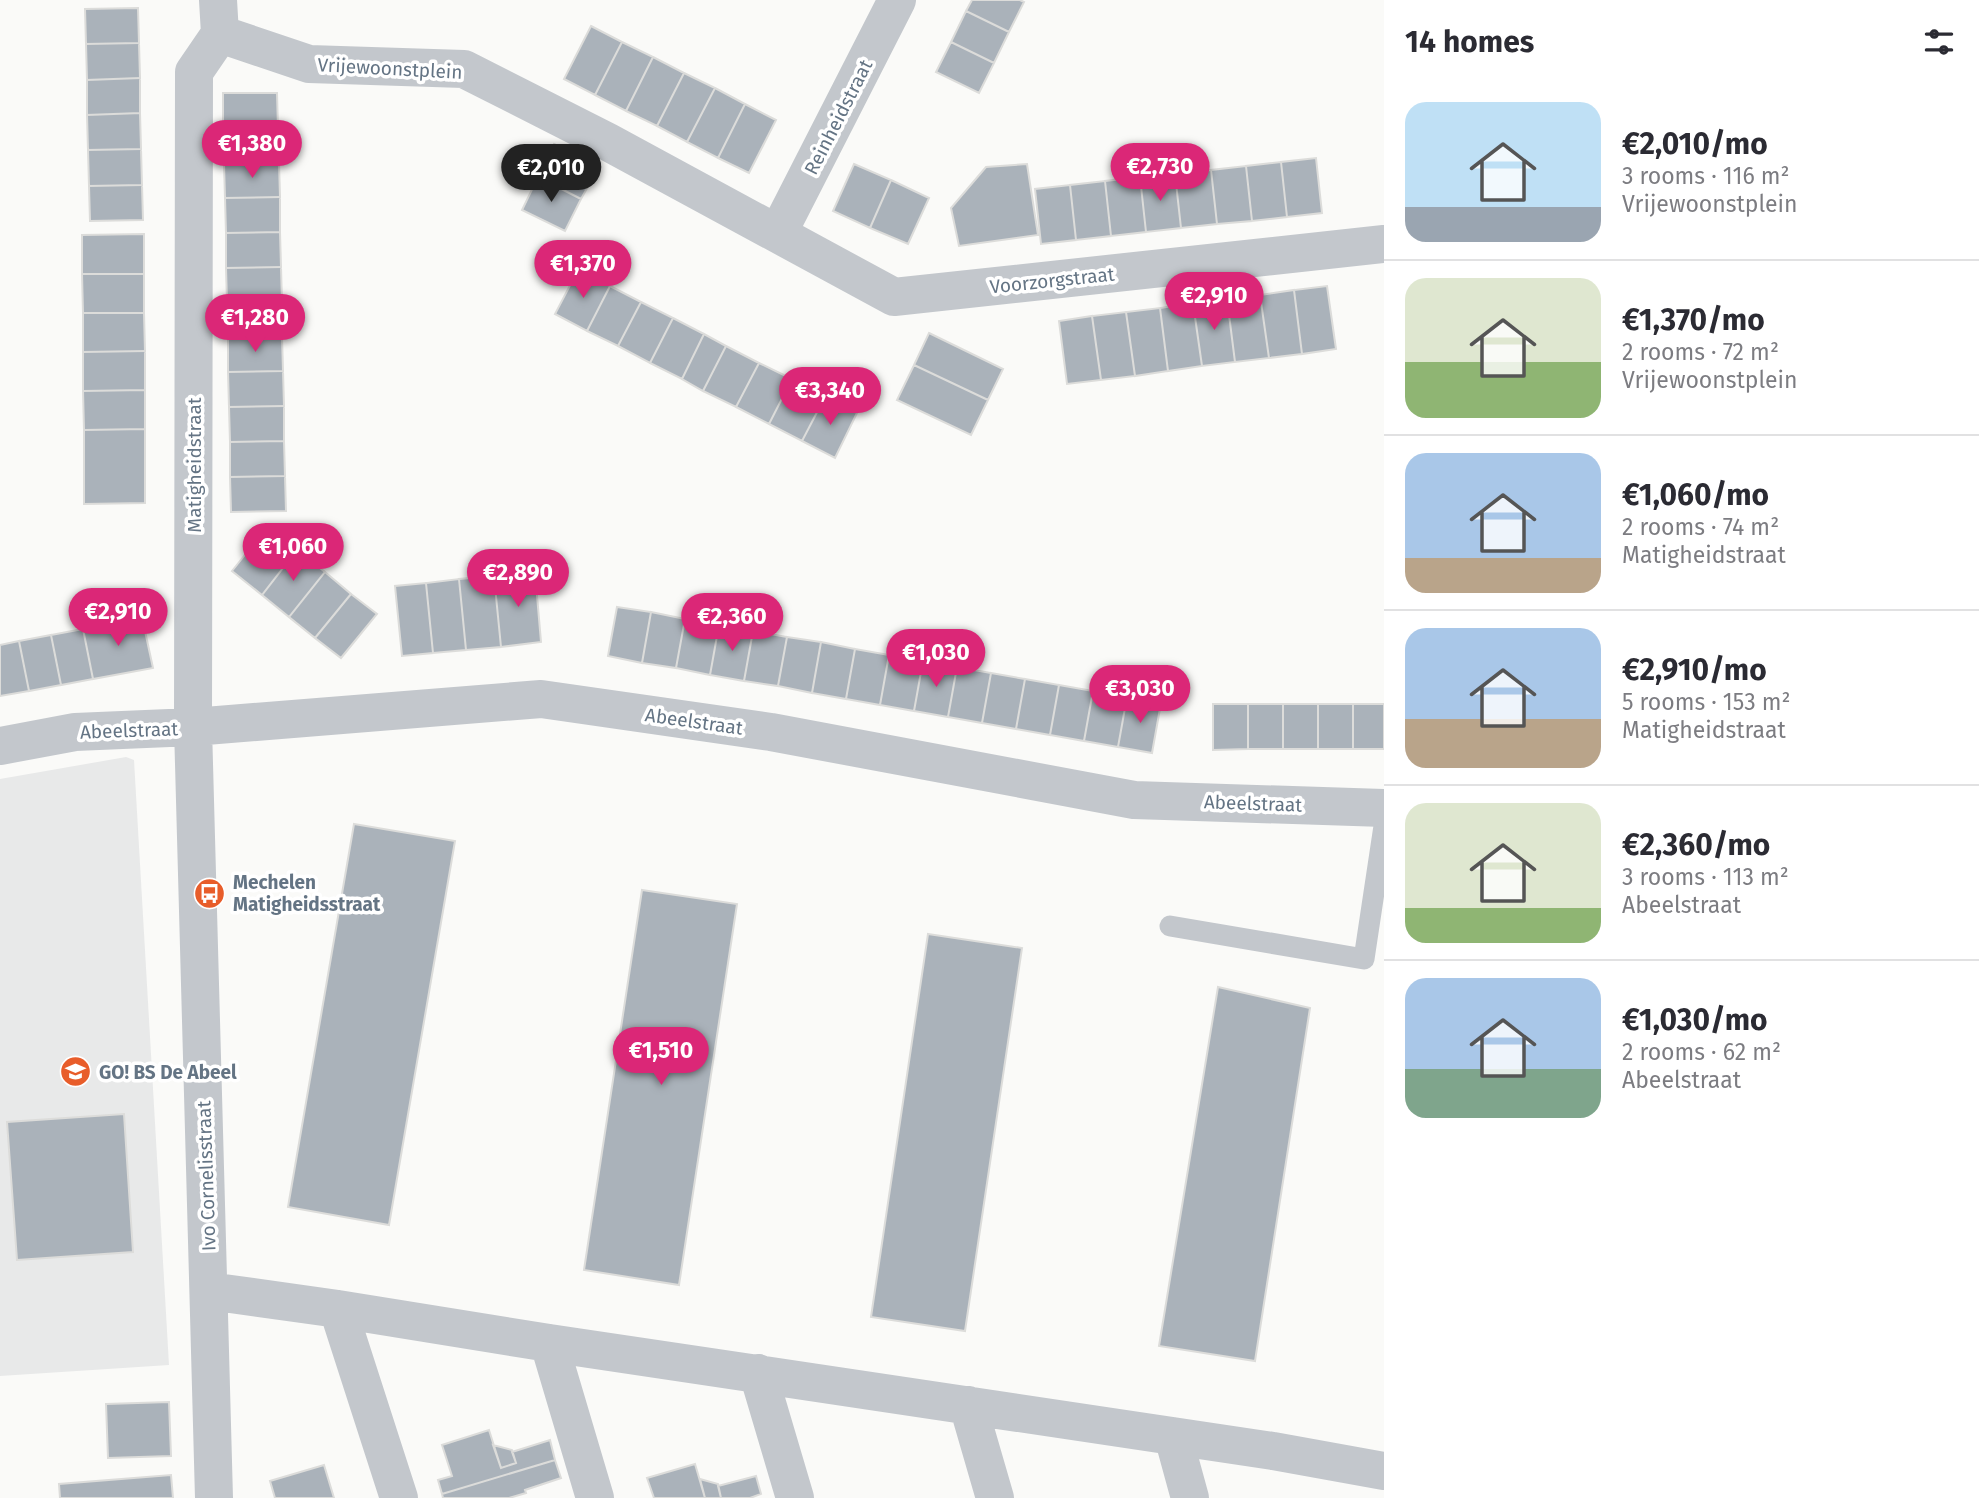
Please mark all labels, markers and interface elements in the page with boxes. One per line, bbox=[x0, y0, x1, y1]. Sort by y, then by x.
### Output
icon: filters bbox=[1920, 23, 1958, 61]
text: 14 homes bbox=[1405, 24, 1534, 60]
street label: Vrijewoonstplein bbox=[317, 53, 463, 84]
street label: Reinheidstraat bbox=[800, 56, 877, 179]
pin: €1,380 bbox=[195, 120, 309, 180]
text: €2,010/mo bbox=[1622, 126, 1768, 162]
text: €1,380 bbox=[218, 129, 286, 157]
icon: home bbox=[1461, 130, 1545, 214]
pin: €2,010 bbox=[494, 144, 608, 204]
pin: €2,730 bbox=[1103, 144, 1217, 203]
text: €2,730 bbox=[1127, 152, 1193, 180]
text: €2,010 bbox=[517, 153, 585, 181]
text: 3 rooms · 116 m² bbox=[1622, 162, 1790, 190]
text: Vrijewoonstplein bbox=[1622, 190, 1798, 218]
pin: €1,370 bbox=[526, 240, 640, 300]
text: €1,370 bbox=[550, 249, 616, 277]
street label: Voorzorgstraat bbox=[989, 262, 1116, 298]
pin: €2,910 bbox=[1157, 272, 1271, 332]
text: €2,910 bbox=[1181, 281, 1247, 309]
pin: €1,280 bbox=[198, 294, 312, 354]
text: €1,370/mo bbox=[1622, 302, 1765, 338]
text: €1,280 bbox=[221, 303, 289, 331]
icon: home bbox=[1461, 306, 1545, 390]
text: 2 rooms · 72 m² bbox=[1622, 338, 1779, 366]
text: Vrijewoonstplein bbox=[1622, 366, 1798, 394]
pin: €3,340 bbox=[773, 368, 887, 427]
text: €3,340 bbox=[795, 376, 865, 404]
street label: Matigheidstraat bbox=[183, 397, 206, 533]
text: €1,060/mo bbox=[1622, 477, 1769, 513]
icon: home bbox=[1461, 481, 1545, 565]
text: 2 rooms · 74 m² bbox=[1622, 513, 1779, 541]
pin: €1,060 bbox=[236, 524, 350, 583]
text: €1,060 bbox=[259, 532, 327, 560]
text: Matigheidstraat bbox=[1622, 541, 1786, 569]
pin: €2,890 bbox=[461, 550, 575, 609]
text: €2,890 bbox=[483, 558, 553, 586]
pin: €2,910 bbox=[61, 588, 175, 648]
pin: €2,360 bbox=[675, 594, 789, 653]
text: €2,910 bbox=[85, 597, 151, 625]
text: €2,360 bbox=[697, 602, 767, 630]
pin: €1,030 bbox=[879, 630, 993, 689]
text: €1,030 bbox=[902, 638, 970, 666]
text: €2,910/mo bbox=[1622, 652, 1767, 688]
icon: home bbox=[1461, 656, 1545, 740]
pin: €3,030 bbox=[1083, 666, 1197, 725]
text: €3,030 bbox=[1105, 674, 1175, 702]
text: 5 rooms · 153 m² bbox=[1622, 688, 1791, 716]
street label: Abeelstraat bbox=[644, 703, 744, 740]
text: Matigheidstraat bbox=[1622, 716, 1786, 744]
street label: Abeelstraat bbox=[79, 717, 179, 744]
street label: Abeelstraat bbox=[1203, 790, 1303, 817]
text: €2,360/mo bbox=[1622, 827, 1770, 863]
icon: home bbox=[1461, 831, 1545, 915]
text: 3 rooms · 113 m² bbox=[1622, 863, 1789, 891]
place label: Mechelen Matigheidsstraat bbox=[233, 871, 381, 916]
bus stop icon: Mechelen Matigheidsstraat bbox=[193, 876, 227, 910]
text: Abeelstraat bbox=[1622, 891, 1741, 919]
text: €1,030/mo bbox=[1622, 1002, 1768, 1038]
icon: home bbox=[1461, 1006, 1545, 1090]
pin: €1,510 bbox=[604, 1028, 718, 1087]
text: €1,510 bbox=[629, 1036, 693, 1064]
text: 2 rooms · 62 m² bbox=[1622, 1038, 1781, 1066]
school or university icon: GO! BS De Abeel bbox=[59, 1055, 93, 1089]
place label: GO! BS De Abeel bbox=[99, 1061, 237, 1084]
text: Abeelstraat bbox=[1622, 1066, 1741, 1094]
street label: Ivo Cornelisstraat bbox=[192, 1100, 221, 1252]

